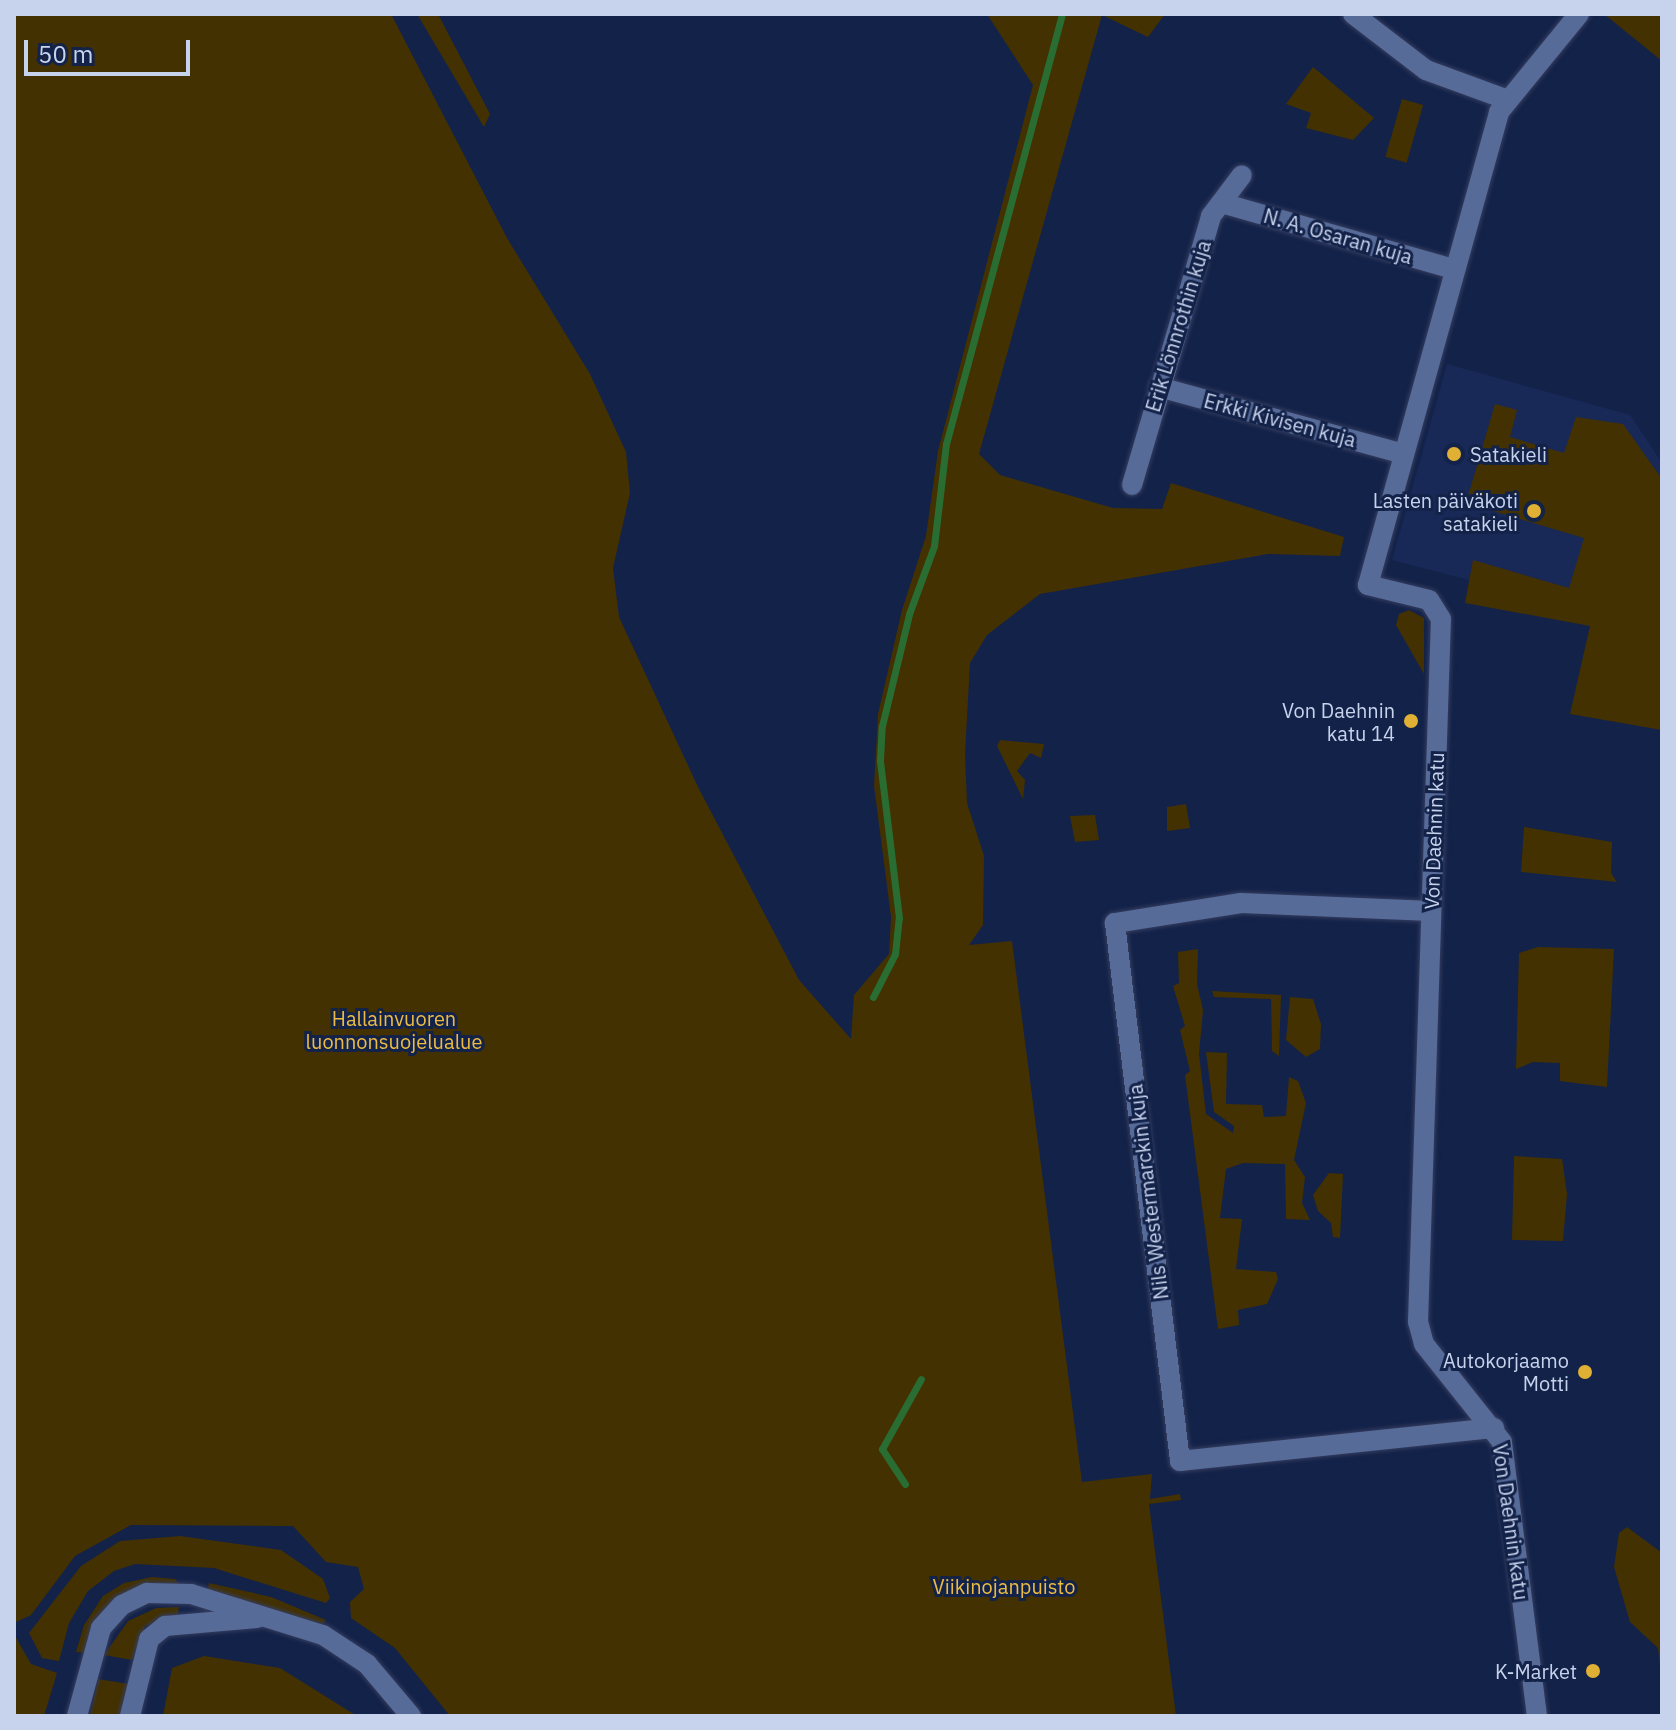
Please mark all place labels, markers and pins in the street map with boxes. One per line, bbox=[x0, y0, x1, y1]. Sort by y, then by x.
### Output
place label: Satakieli bbox=[1470, 442, 1547, 466]
marker: Satakieli bbox=[1445, 445, 1463, 463]
place label: Lasten päiväkoti satakieli bbox=[1373, 488, 1518, 535]
marker: Lasten päiväkoti satakieli bbox=[1525, 502, 1543, 520]
place label: Von Daehnin katu 14 bbox=[1282, 698, 1395, 745]
marker: Von Daehnin katu 14 bbox=[1402, 712, 1420, 730]
place label: Autokorjaamo Motti bbox=[1443, 1348, 1569, 1395]
marker: Autokorjaamo Motti bbox=[1576, 1363, 1594, 1381]
place label: K-Market bbox=[1495, 1659, 1577, 1683]
marker: K-Market bbox=[1584, 1662, 1602, 1680]

